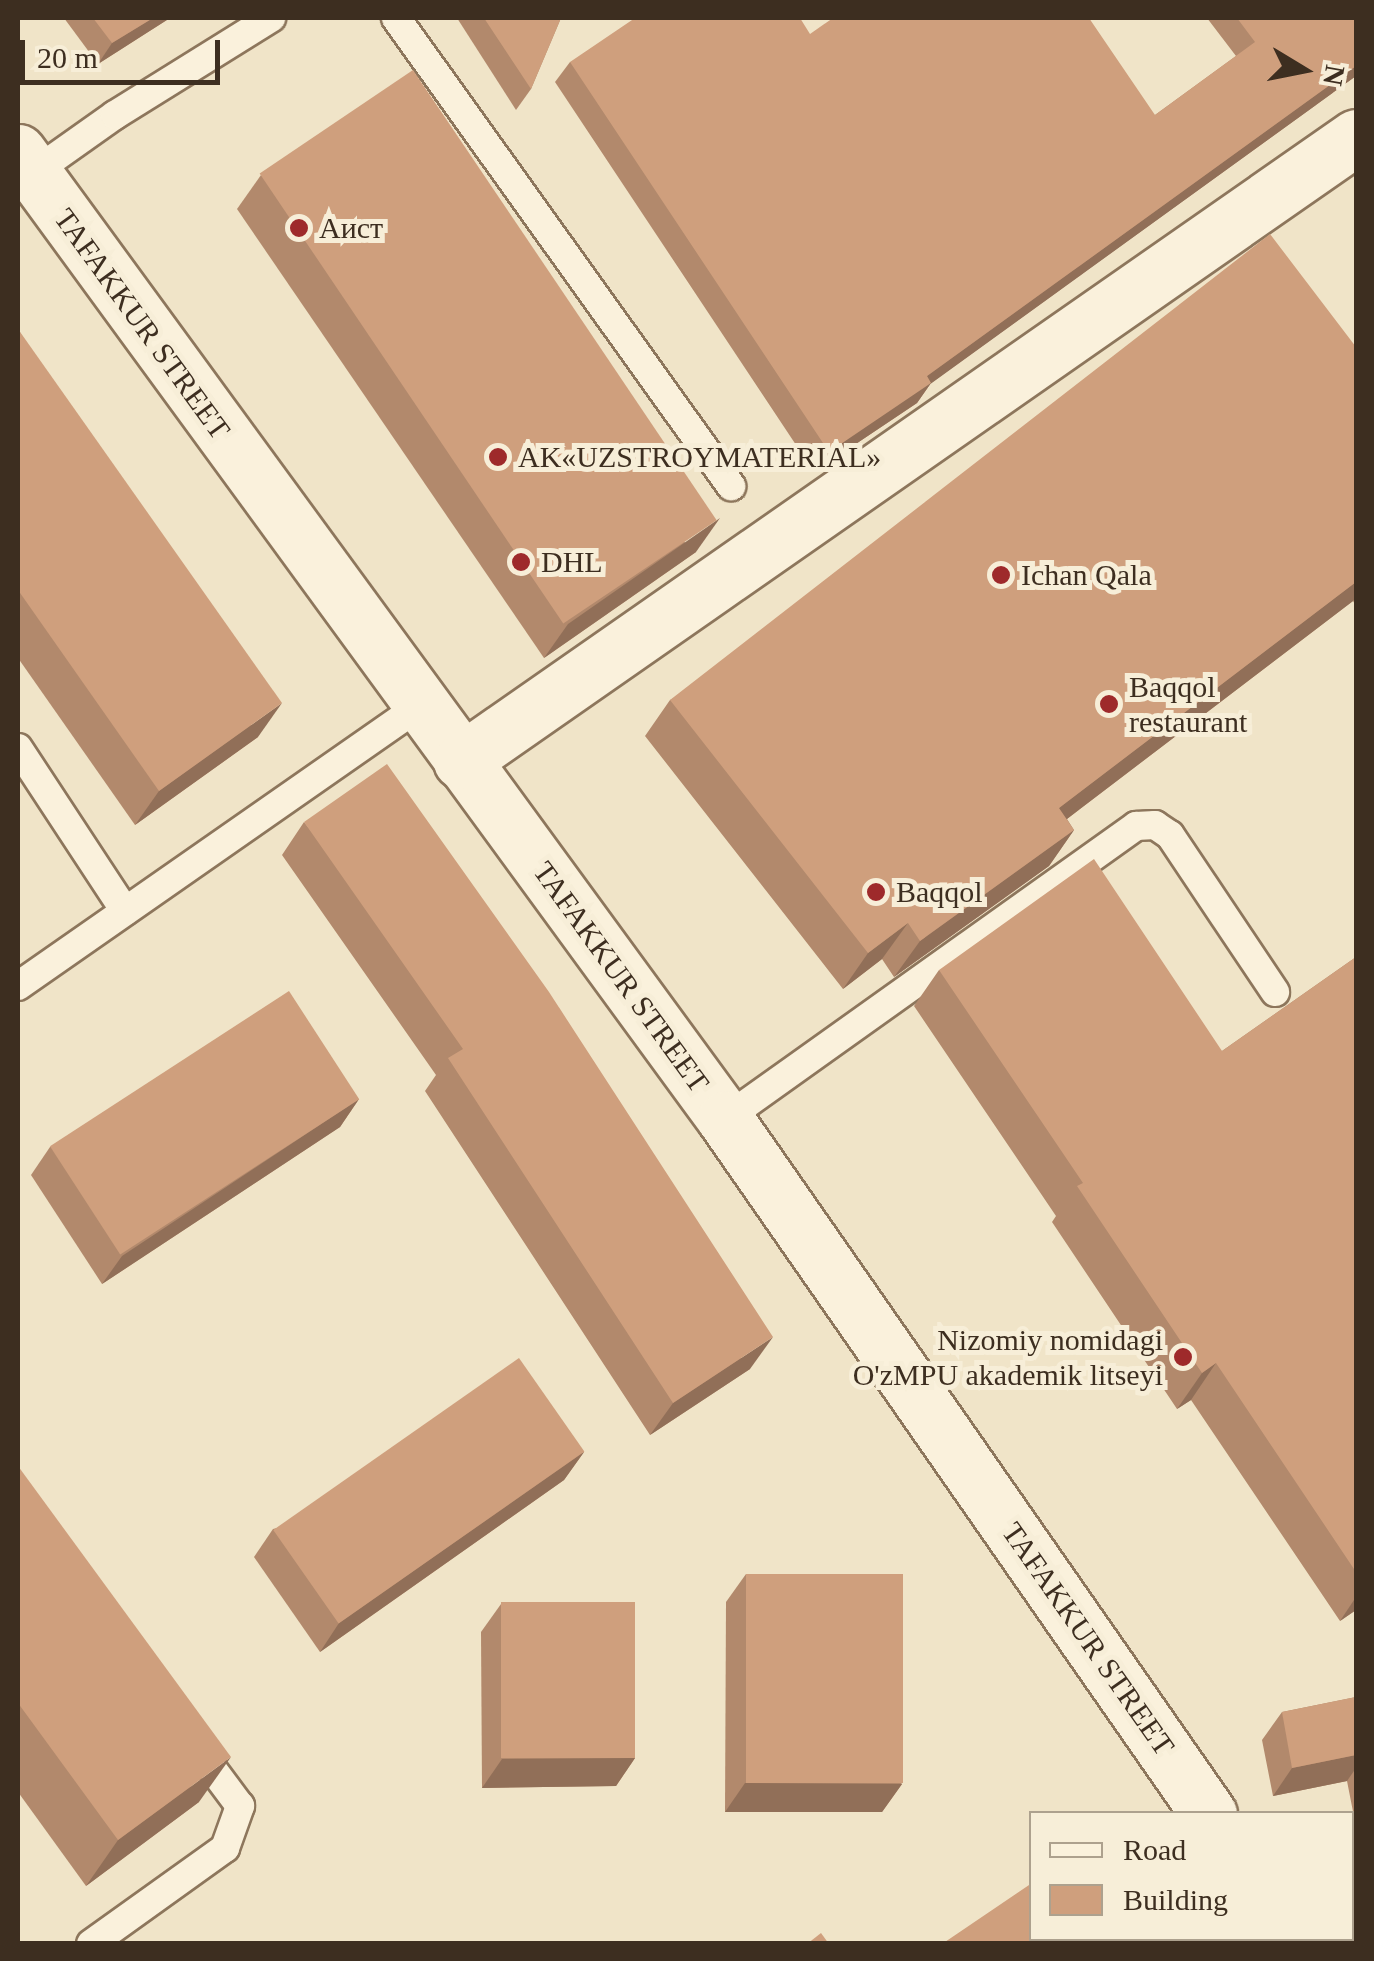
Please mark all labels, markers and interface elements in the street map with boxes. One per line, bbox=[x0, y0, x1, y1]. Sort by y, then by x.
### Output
scale bar bbox=[25, 20, 225, 82]
north arrow bbox=[1254, 20, 1354, 120]
text: 20 m bbox=[37, 41, 98, 74]
text: N bbox=[1317, 63, 1351, 88]
street label: TAFAKKUR STREET bbox=[46, 202, 238, 446]
place label: Аист bbox=[319, 210, 383, 246]
marker: Аист bbox=[288, 217, 310, 239]
place label: AK«UZSTROYMATERIAL» bbox=[518, 439, 881, 475]
marker: AK«UZSTROYMATERIAL» bbox=[487, 446, 509, 468]
place label: DHL bbox=[541, 544, 603, 580]
marker: DHL bbox=[510, 551, 532, 573]
place label: Ichan Qala bbox=[1021, 557, 1152, 593]
marker: Ichan Qala bbox=[990, 564, 1012, 586]
place label: Baqqol restaurant bbox=[1129, 669, 1247, 740]
marker: Baqqol restaurant bbox=[1098, 693, 1120, 715]
street label: TAFAKKUR STREET bbox=[525, 855, 717, 1099]
place label: Baqqol bbox=[896, 874, 983, 910]
marker: Baqqol bbox=[865, 881, 887, 903]
place label: Nizomiy nomidagi O'zMPU akademik litseyi bbox=[853, 1322, 1163, 1392]
marker: Nizomiy nomidagi O'zMPU akademik litseyi bbox=[1172, 1346, 1194, 1368]
street label: TAFAKKUR STREET bbox=[994, 1516, 1182, 1762]
legend bbox=[1029, 1811, 1354, 1941]
text: Road bbox=[1123, 1833, 1186, 1866]
text: Building bbox=[1123, 1883, 1228, 1916]

